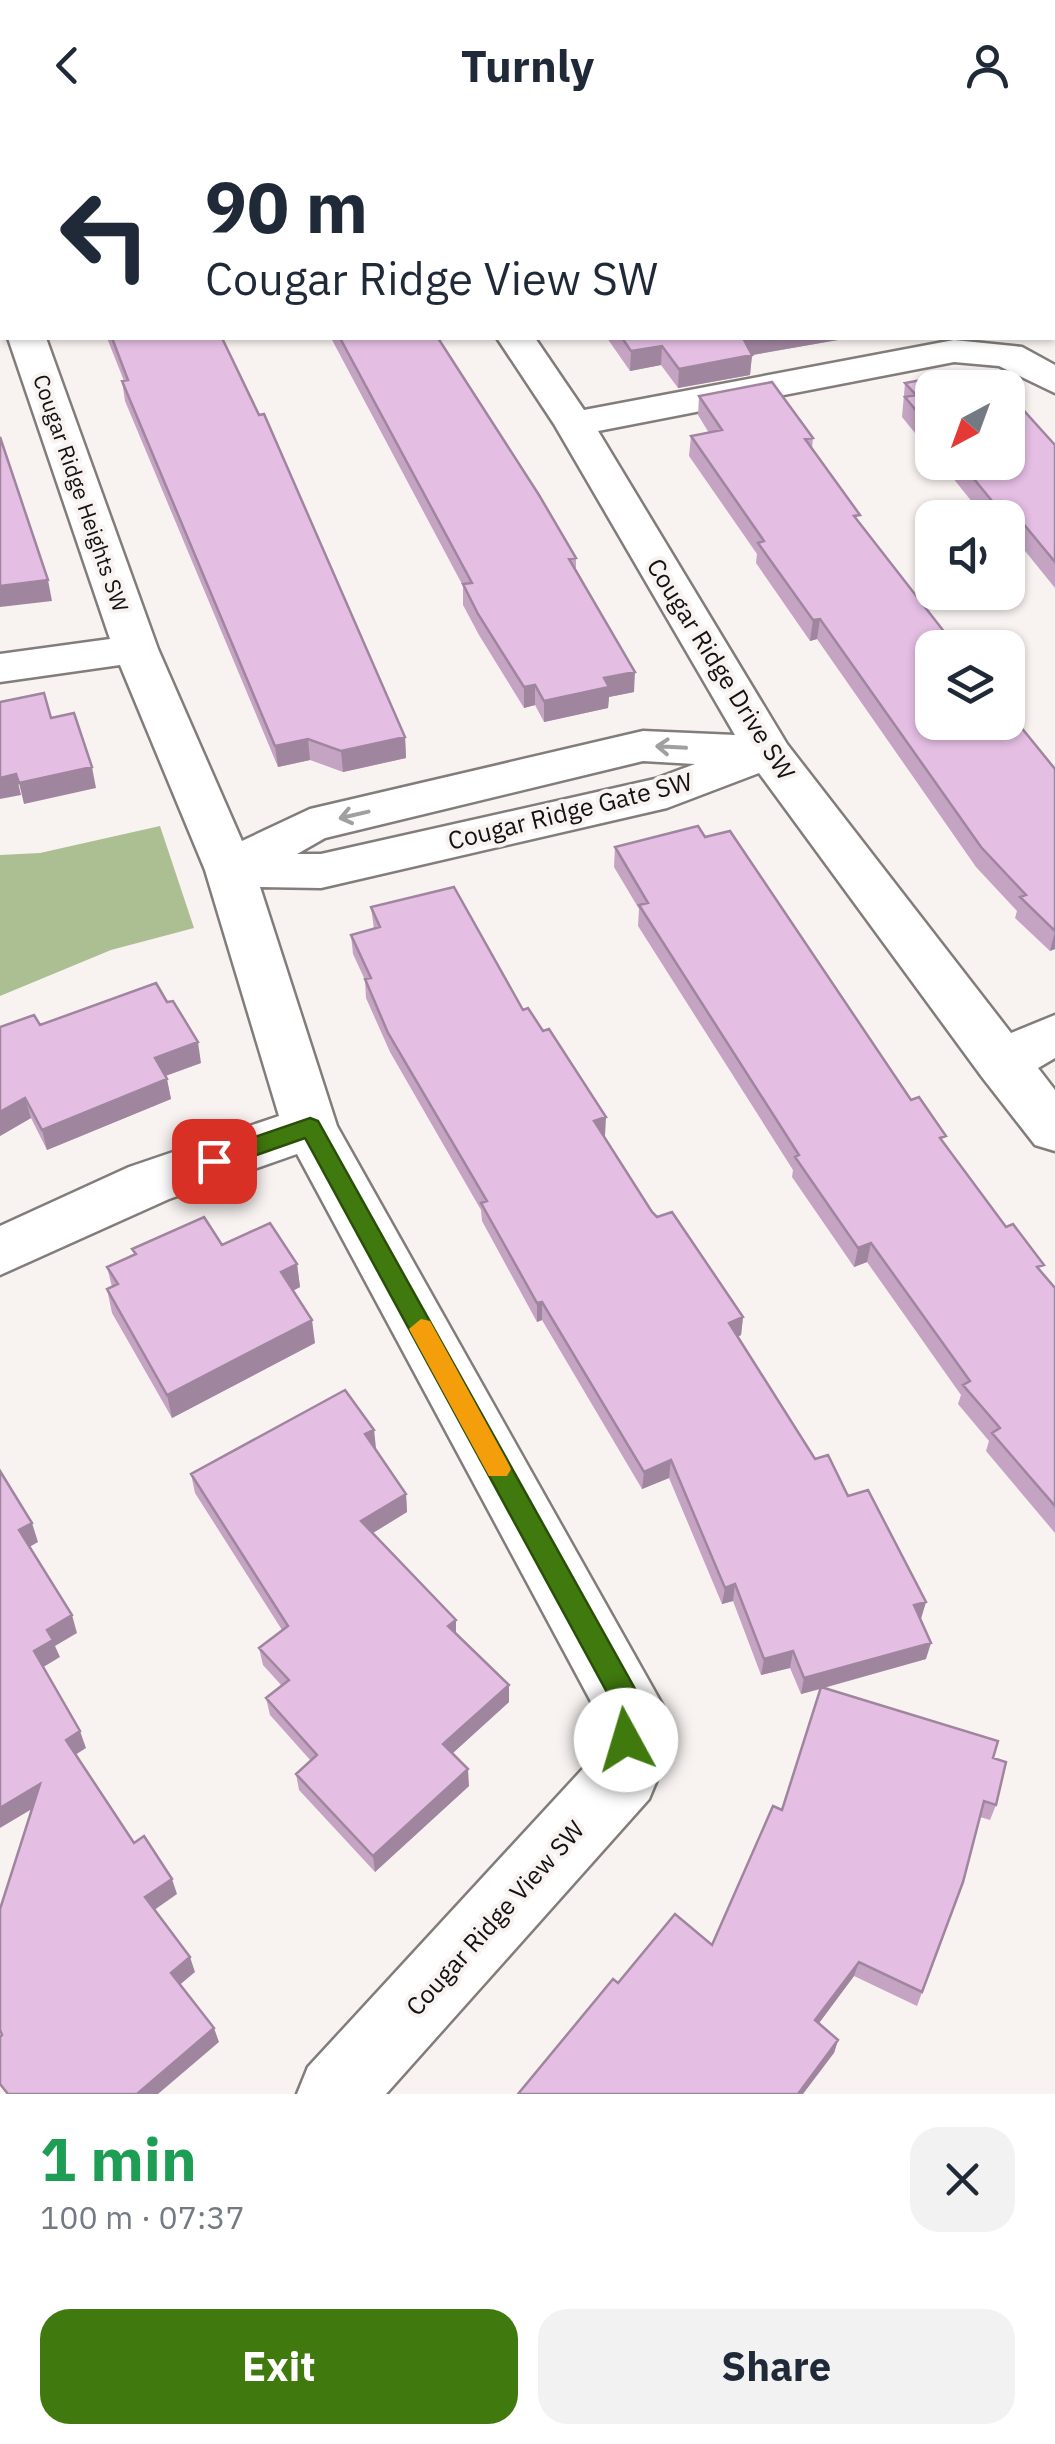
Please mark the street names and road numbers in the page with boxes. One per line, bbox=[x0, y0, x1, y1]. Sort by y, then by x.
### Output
street label: Cougar Ridge Heights SW bbox=[27, 370, 136, 616]
street label: Cougar Ridge Drive SW bbox=[640, 552, 803, 786]
street label: Cougar Ridge Gate SW bbox=[444, 764, 695, 857]
street label: Cougar Ridge View SW bbox=[398, 1813, 591, 2022]

